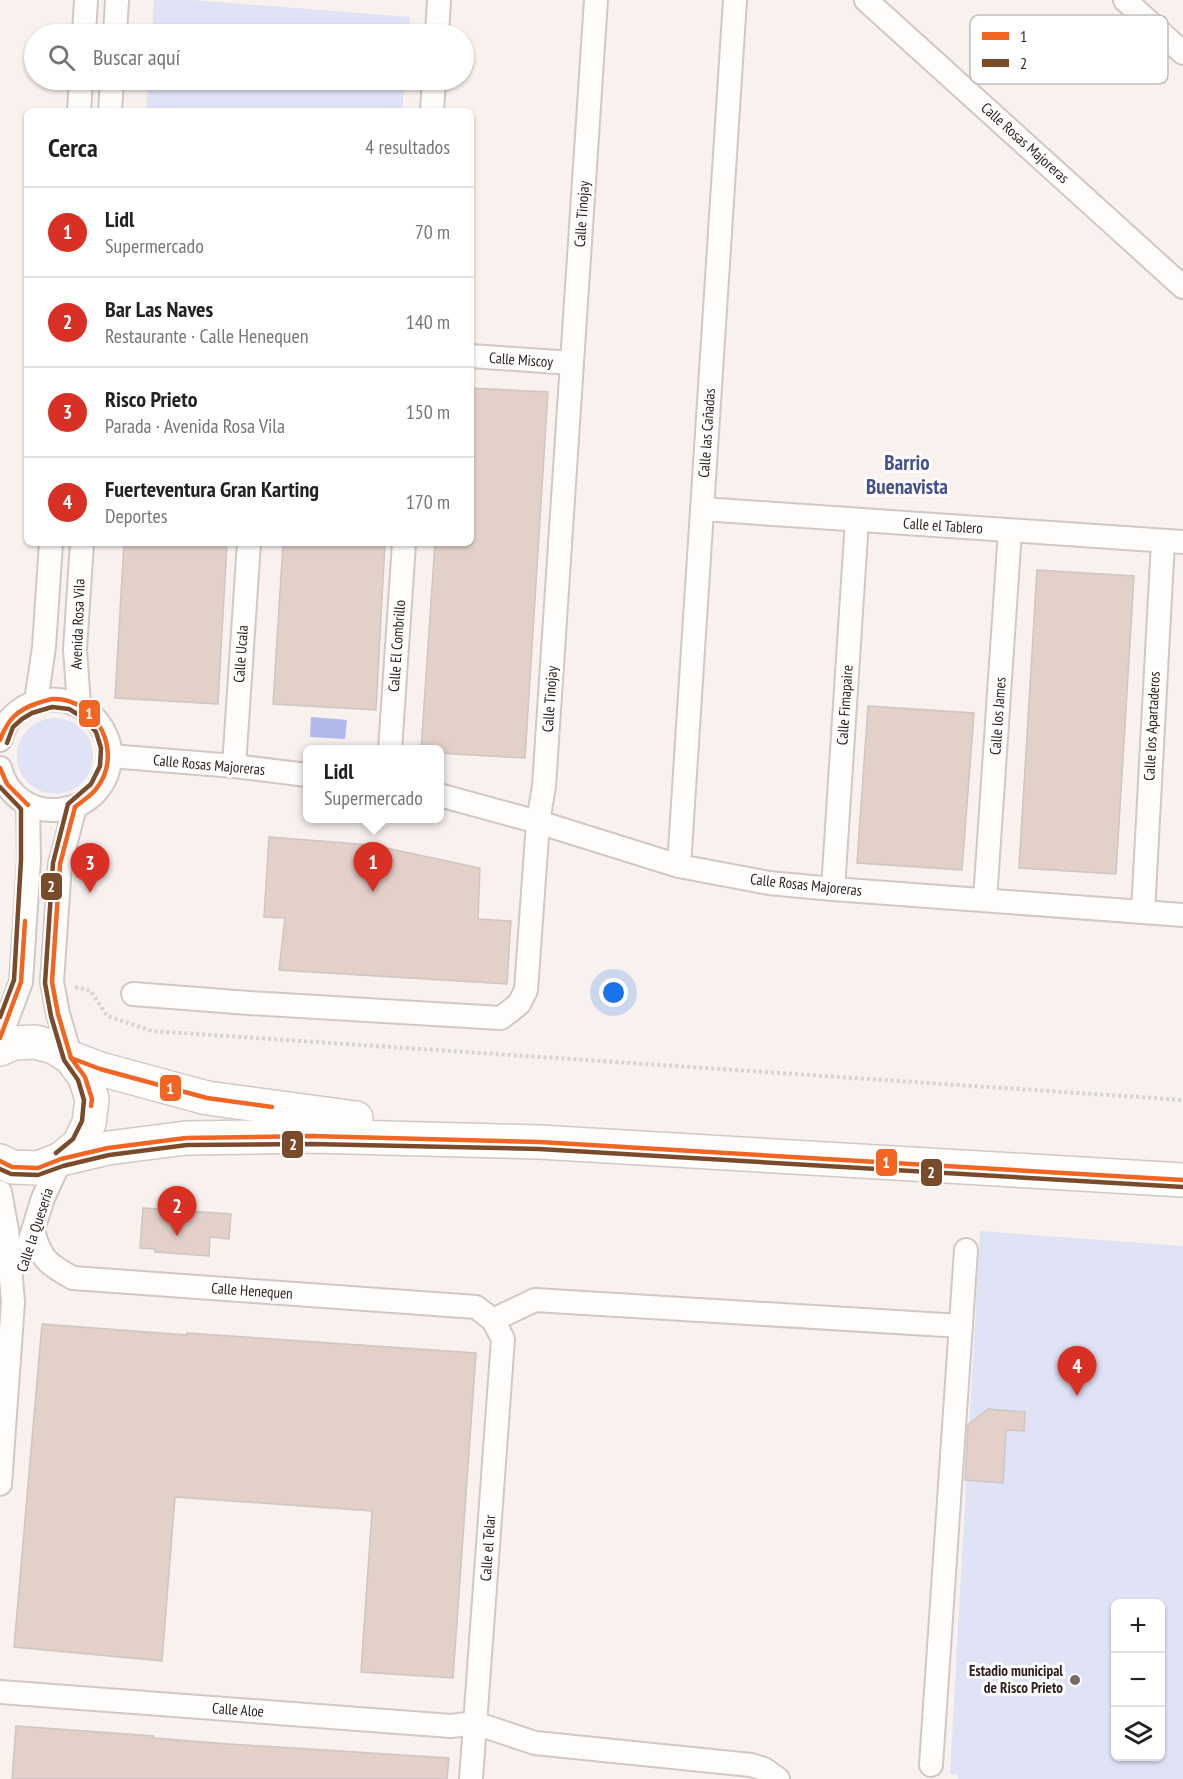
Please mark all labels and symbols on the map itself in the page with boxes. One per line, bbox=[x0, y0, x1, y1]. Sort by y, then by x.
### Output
legend bbox=[970, 15, 1168, 84]
text: 1 bbox=[1020, 26, 1027, 46]
text: 2 bbox=[1020, 53, 1027, 73]
street label: Calle Rosas Majoreras bbox=[977, 98, 1073, 187]
street label: Calle Tinojay bbox=[570, 180, 593, 248]
street label: Calle Miscoy bbox=[488, 348, 554, 371]
street label: Calle las Cañadas bbox=[694, 388, 719, 478]
district label: Barrio Buenavista bbox=[866, 449, 948, 500]
street label: Calle el Tablero bbox=[903, 513, 983, 538]
street label: Avenida Rosa Vila bbox=[66, 578, 89, 670]
street label: Calle El Combrillo bbox=[384, 599, 409, 693]
street label: Calle Ucala bbox=[229, 625, 252, 683]
street label: Calle Fimapaire bbox=[832, 664, 857, 746]
street label: Calle Tinojay bbox=[538, 665, 561, 733]
street label: Calle los Apartaderos bbox=[1139, 671, 1164, 781]
street label: Calle los James bbox=[985, 676, 1010, 755]
line badge: 1 bbox=[78, 699, 101, 728]
text: 1 bbox=[85, 703, 93, 723]
street label: Calle Rosas Majoreras bbox=[152, 750, 266, 779]
pin: 1 bbox=[354, 842, 392, 892]
pin: 3 bbox=[70, 844, 110, 893]
street label: Calle Rosas Majoreras bbox=[749, 869, 863, 900]
line badge: 2 bbox=[40, 872, 63, 901]
text: 2 bbox=[47, 876, 55, 896]
your location bbox=[599, 978, 628, 1007]
line badge: 1 bbox=[159, 1074, 182, 1102]
text: 1 bbox=[166, 1078, 174, 1098]
line badge: 2 bbox=[281, 1130, 304, 1159]
text: 2 bbox=[289, 1134, 297, 1154]
line badge: 1 bbox=[875, 1148, 898, 1177]
text: 1 bbox=[882, 1152, 890, 1172]
line badge: 2 bbox=[920, 1158, 943, 1187]
text: 2 bbox=[927, 1162, 935, 1182]
street label: Calle la Quesería bbox=[12, 1185, 57, 1274]
pin: 2 bbox=[158, 1186, 196, 1236]
street label: Calle Henequen bbox=[211, 1278, 293, 1303]
pin: 4 bbox=[1058, 1346, 1096, 1396]
street label: Calle el Telar bbox=[476, 1513, 499, 1582]
place label: Estadio municipal de Risco Prieto bbox=[969, 1661, 1063, 1697]
marker: Estadio municipal de Risco Prieto bbox=[1068, 1673, 1082, 1687]
street label: Calle Aloe bbox=[211, 1698, 265, 1721]

